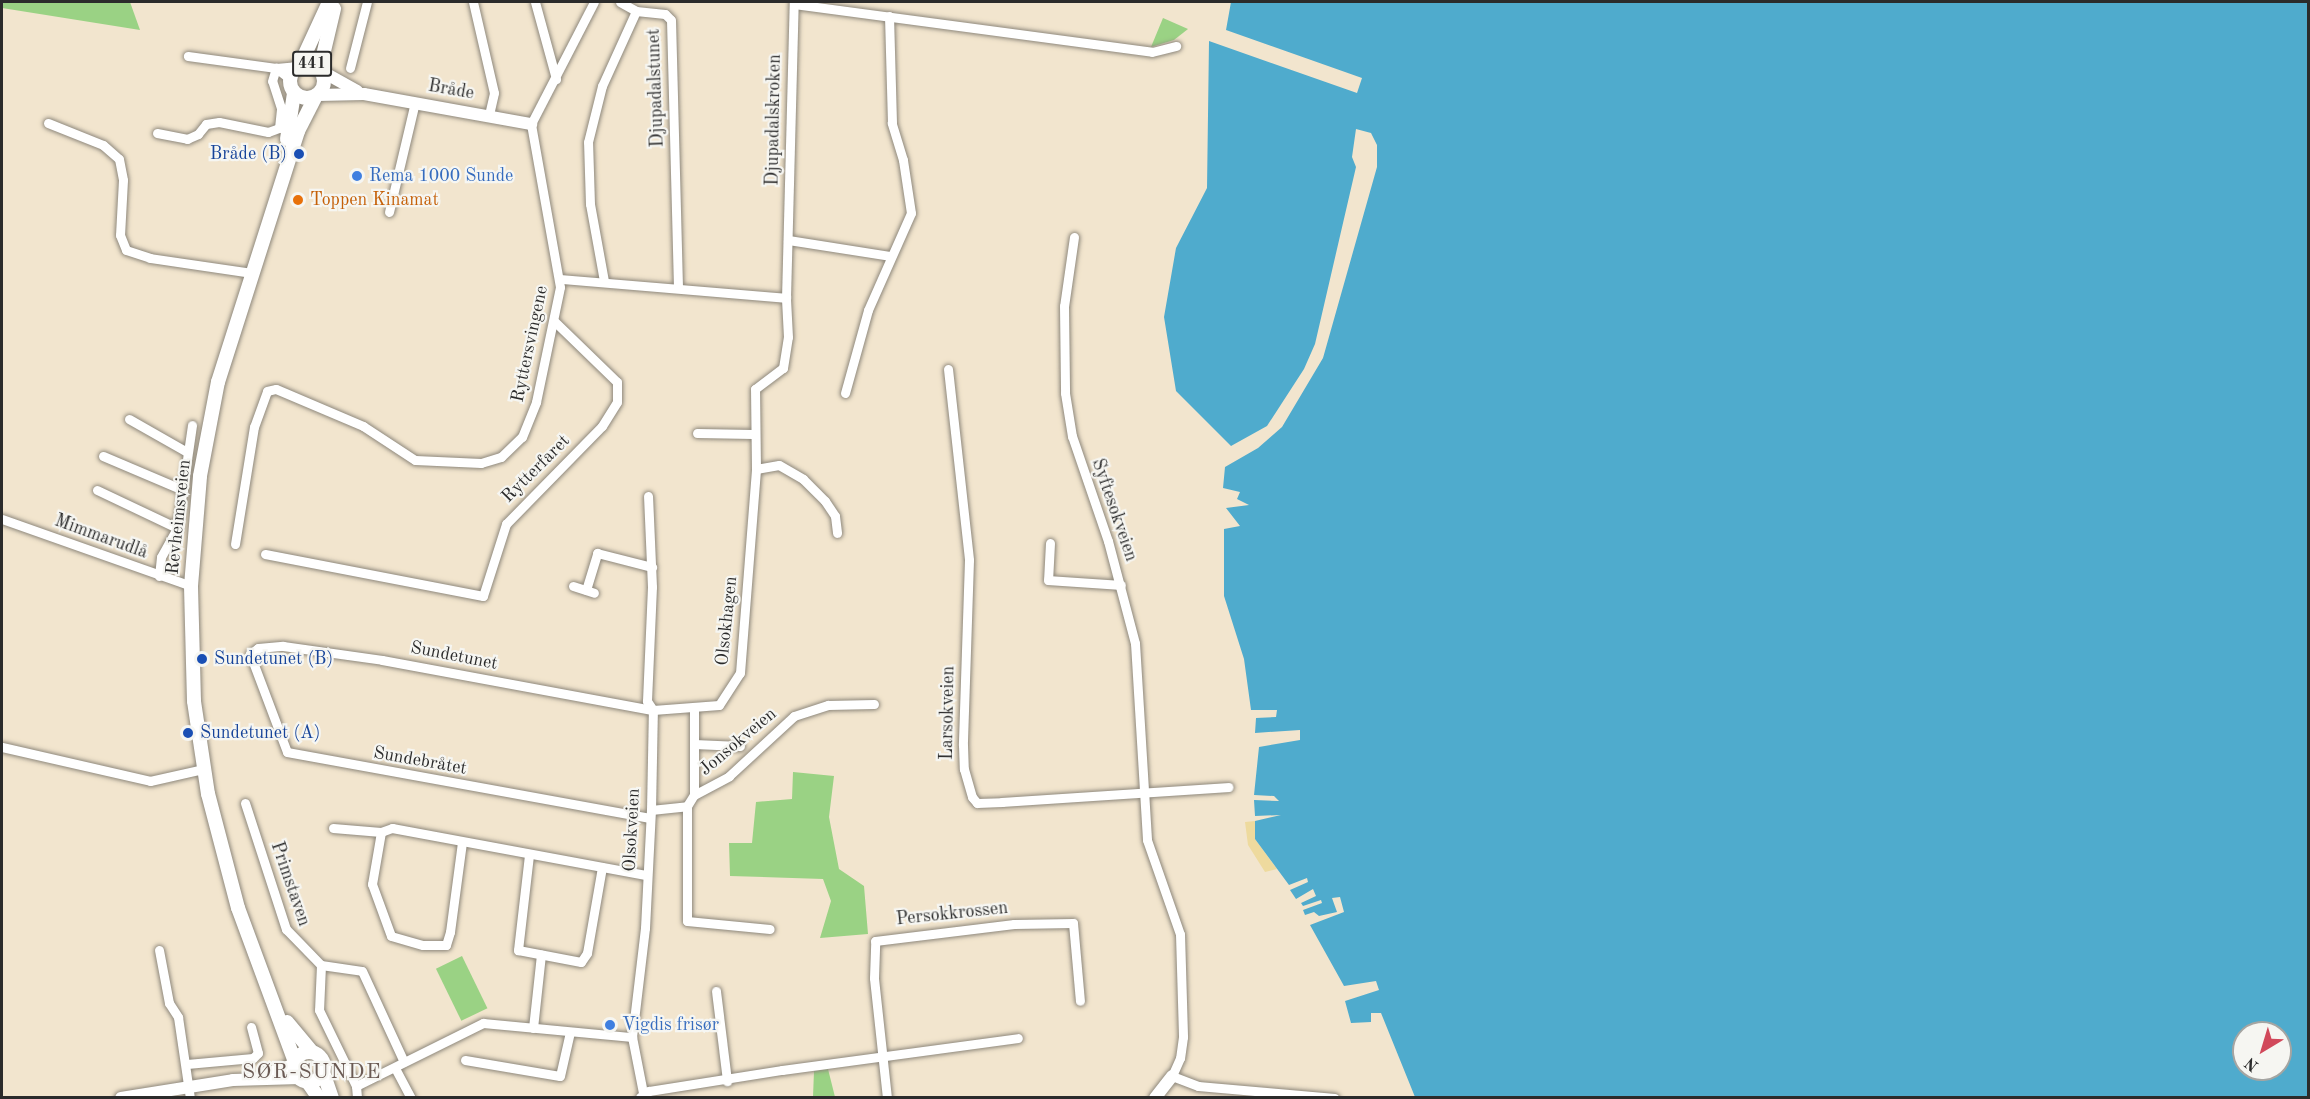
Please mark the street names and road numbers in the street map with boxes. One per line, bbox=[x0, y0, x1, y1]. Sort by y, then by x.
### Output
street label: Djupadalstunet bbox=[643, 28, 669, 148]
road number: 441 bbox=[291, 51, 333, 77]
street label: Djupadalskroken bbox=[762, 54, 786, 186]
street label: Bråde bbox=[426, 75, 476, 105]
street label: Ryttersvingene bbox=[507, 284, 553, 404]
street label: Rytterfaret bbox=[497, 430, 575, 508]
street label: Syftesokveien bbox=[1086, 456, 1142, 564]
street label: Revheimsveien bbox=[162, 458, 196, 576]
street label: Mimmarudlå bbox=[51, 510, 151, 564]
street label: Olsokhagen bbox=[712, 575, 742, 667]
street label: Sundetunet bbox=[409, 637, 499, 675]
street label: Larsokveien bbox=[936, 666, 960, 760]
street label: Jonsokveien bbox=[695, 703, 781, 781]
street label: Sundebråtet bbox=[372, 742, 468, 780]
street label: Olsokveien bbox=[619, 788, 645, 872]
street label: Primstaven bbox=[265, 839, 315, 929]
street label: Persokkrossen bbox=[895, 897, 1009, 931]

